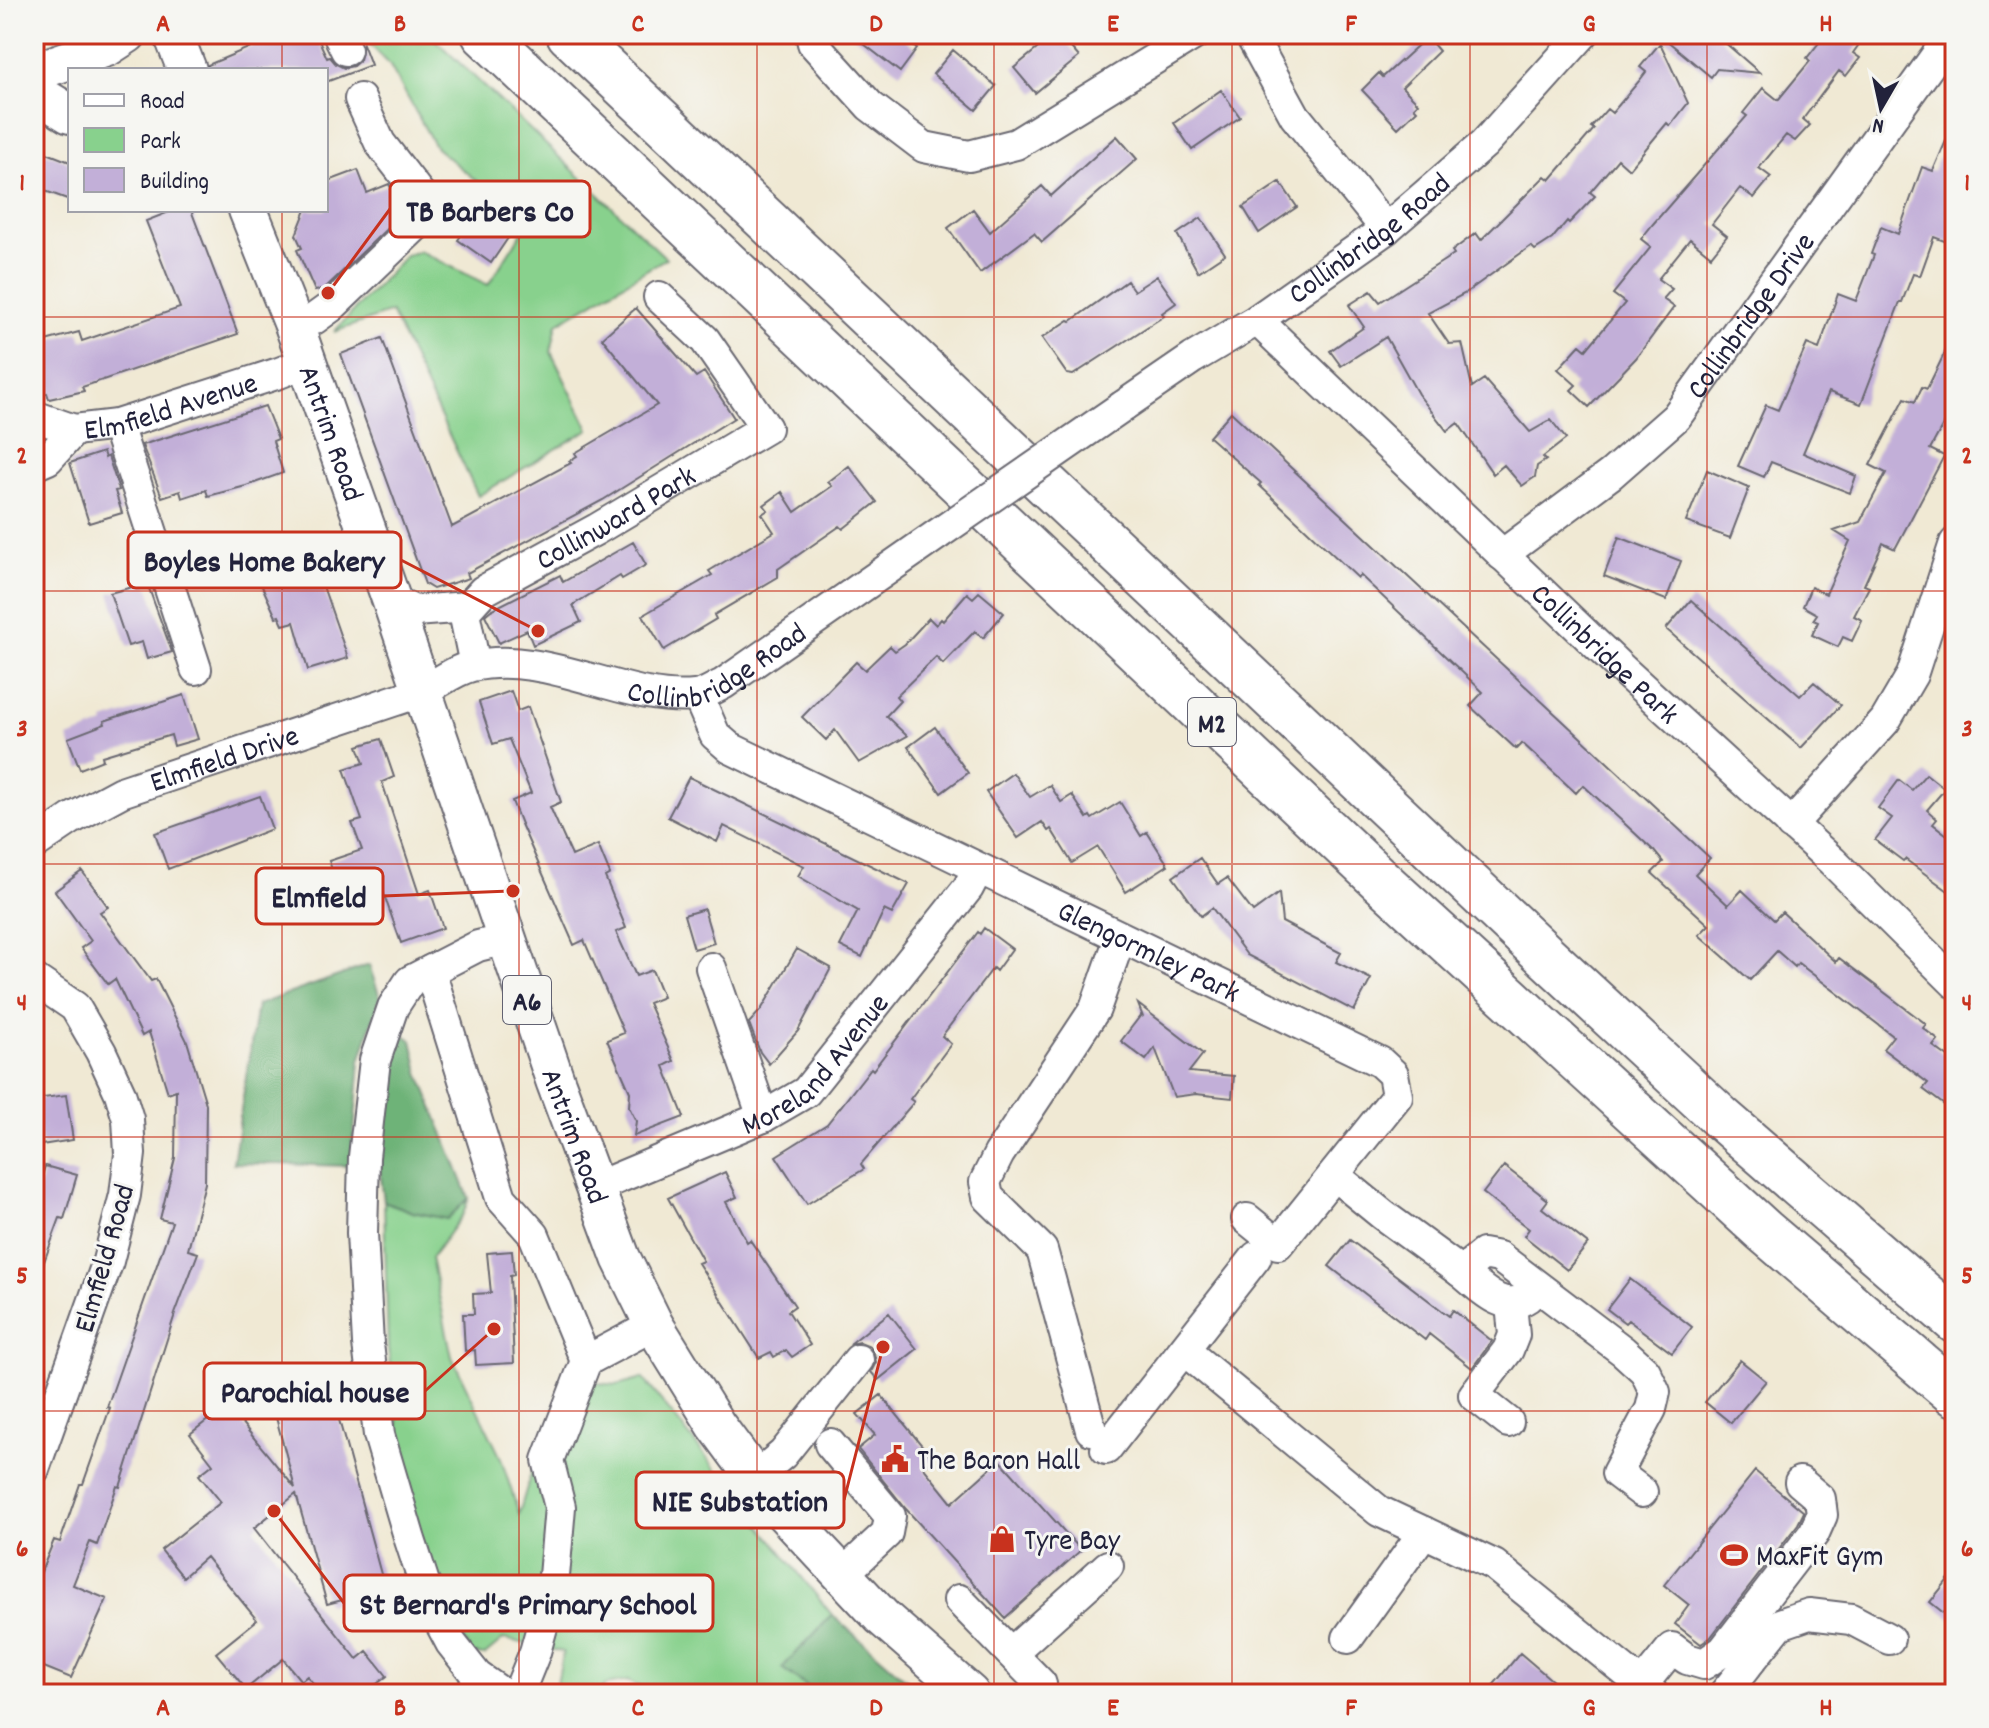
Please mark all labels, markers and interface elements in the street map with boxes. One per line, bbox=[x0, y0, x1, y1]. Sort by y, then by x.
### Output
text: A bbox=[156, 7, 170, 44]
text: B bbox=[394, 7, 406, 44]
text: C bbox=[632, 7, 645, 44]
text: D bbox=[869, 7, 883, 44]
text: E bbox=[1107, 7, 1119, 44]
text: F bbox=[1345, 7, 1357, 44]
text: G bbox=[1582, 7, 1596, 44]
text: H bbox=[1819, 7, 1833, 44]
legend bbox=[68, 68, 328, 212]
north arrow bbox=[1841, 68, 1921, 148]
text: Road bbox=[140, 86, 185, 120]
text: N bbox=[1871, 108, 1886, 140]
text: Park bbox=[140, 126, 181, 160]
street label: Collinbridge Road bbox=[1281, 165, 1462, 317]
text: 1 bbox=[19, 166, 25, 203]
text: Building bbox=[140, 166, 209, 200]
text: 1 bbox=[1964, 166, 1970, 203]
callout: TB Barbers Co bbox=[390, 181, 590, 237]
text: TB Barbers Co bbox=[406, 192, 574, 238]
street label: Collinbridge Drive bbox=[1678, 225, 1828, 410]
street label: Antrim Road bbox=[284, 360, 372, 508]
street label: Elmfield Avenue bbox=[82, 364, 264, 455]
text: 2 bbox=[16, 439, 28, 476]
text: 2 bbox=[1961, 439, 1973, 476]
street label: Collinward Park bbox=[530, 457, 706, 584]
callout: Boyles Home Bakery bbox=[128, 532, 401, 588]
text: Boyles Home Bakery bbox=[143, 542, 386, 588]
street label: Collinbridge Park bbox=[1519, 575, 1687, 737]
street label: Collinbridge Road bbox=[622, 615, 817, 723]
road number: M2 bbox=[1188, 698, 1236, 746]
text: 3 bbox=[16, 712, 28, 749]
text: 3 bbox=[1961, 712, 1973, 749]
street label: Elmfield Drive bbox=[145, 717, 305, 807]
callout: Elmfield bbox=[256, 868, 383, 924]
text: Elmfield bbox=[271, 878, 367, 924]
street label: Glengormley Park bbox=[1049, 892, 1246, 1017]
road number: A6 bbox=[503, 976, 551, 1024]
text: 4 bbox=[17, 986, 27, 1023]
street label: Moreland Avenue bbox=[736, 986, 902, 1150]
text: 4 bbox=[1962, 986, 1972, 1023]
street label: Antrim Road bbox=[527, 1064, 616, 1211]
street label: Elmfield Road bbox=[66, 1180, 149, 1339]
text: 5 bbox=[16, 1259, 28, 1296]
text: 5 bbox=[1961, 1259, 1973, 1296]
callout: Parochial house bbox=[204, 1363, 425, 1419]
text: Parochial house bbox=[220, 1373, 410, 1419]
place label: The Baron Hall bbox=[917, 1442, 1080, 1485]
public building icon: The Baron Hall bbox=[880, 1444, 910, 1474]
callout: NIE Substation bbox=[636, 1472, 844, 1528]
text: NIE Substation bbox=[652, 1482, 828, 1528]
place label: Tyre Bay bbox=[1024, 1522, 1121, 1565]
shop icon: Tyre Bay bbox=[987, 1524, 1017, 1554]
text: 6 bbox=[16, 1532, 28, 1569]
text: 6 bbox=[1961, 1532, 1973, 1569]
place label: MaxFit Gym bbox=[1756, 1538, 1884, 1581]
sports icon: MaxFit Gym bbox=[1719, 1540, 1749, 1570]
callout: St Bernard's Primary School bbox=[344, 1575, 713, 1631]
text: St Bernard's Primary School bbox=[359, 1585, 697, 1631]
text: A bbox=[156, 1691, 170, 1728]
text: B bbox=[394, 1691, 406, 1728]
text: C bbox=[632, 1691, 645, 1728]
text: D bbox=[869, 1691, 883, 1728]
text: E bbox=[1107, 1691, 1119, 1728]
text: F bbox=[1345, 1691, 1357, 1728]
text: G bbox=[1582, 1691, 1596, 1728]
text: H bbox=[1819, 1691, 1833, 1728]

